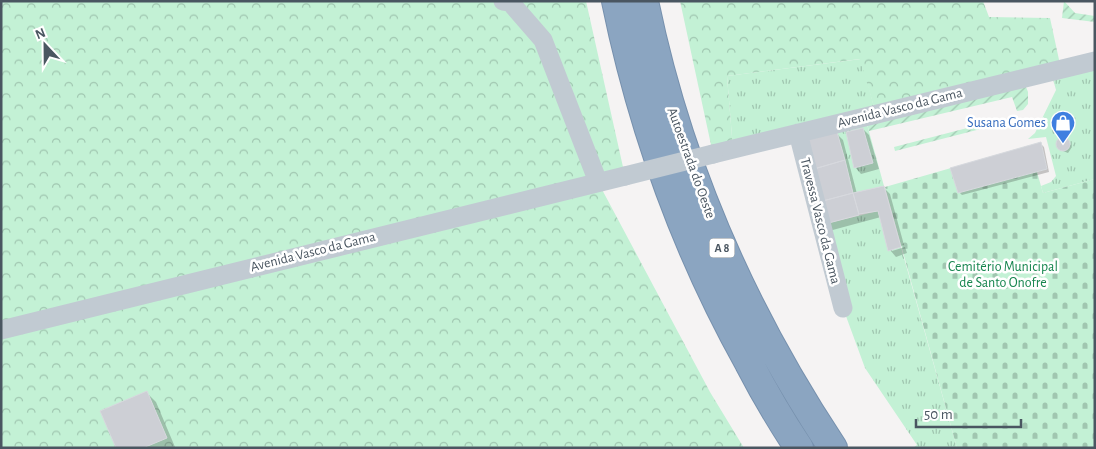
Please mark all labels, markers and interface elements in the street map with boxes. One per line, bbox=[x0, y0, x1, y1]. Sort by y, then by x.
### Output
north arrow bbox=[20, 20, 70, 70]
text: N bbox=[33, 26, 48, 42]
street label: Avenida Vasco da Gama bbox=[836, 86, 964, 130]
street label: Autoestrada do Oeste bbox=[664, 106, 718, 220]
shop icon: Susana Gomes bbox=[1050, 110, 1076, 144]
place label: Susana Gomes bbox=[967, 116, 1046, 130]
street label: Travessa Vasco da Gama bbox=[798, 156, 843, 286]
street label: Avenida Vasco da Gama bbox=[249, 230, 377, 274]
road number: A 8 bbox=[710, 238, 734, 258]
park label: Cemitério Municipal de Santo Onofre bbox=[948, 260, 1058, 290]
scale bar bbox=[916, 396, 1021, 428]
text: 50 m bbox=[924, 407, 953, 422]

